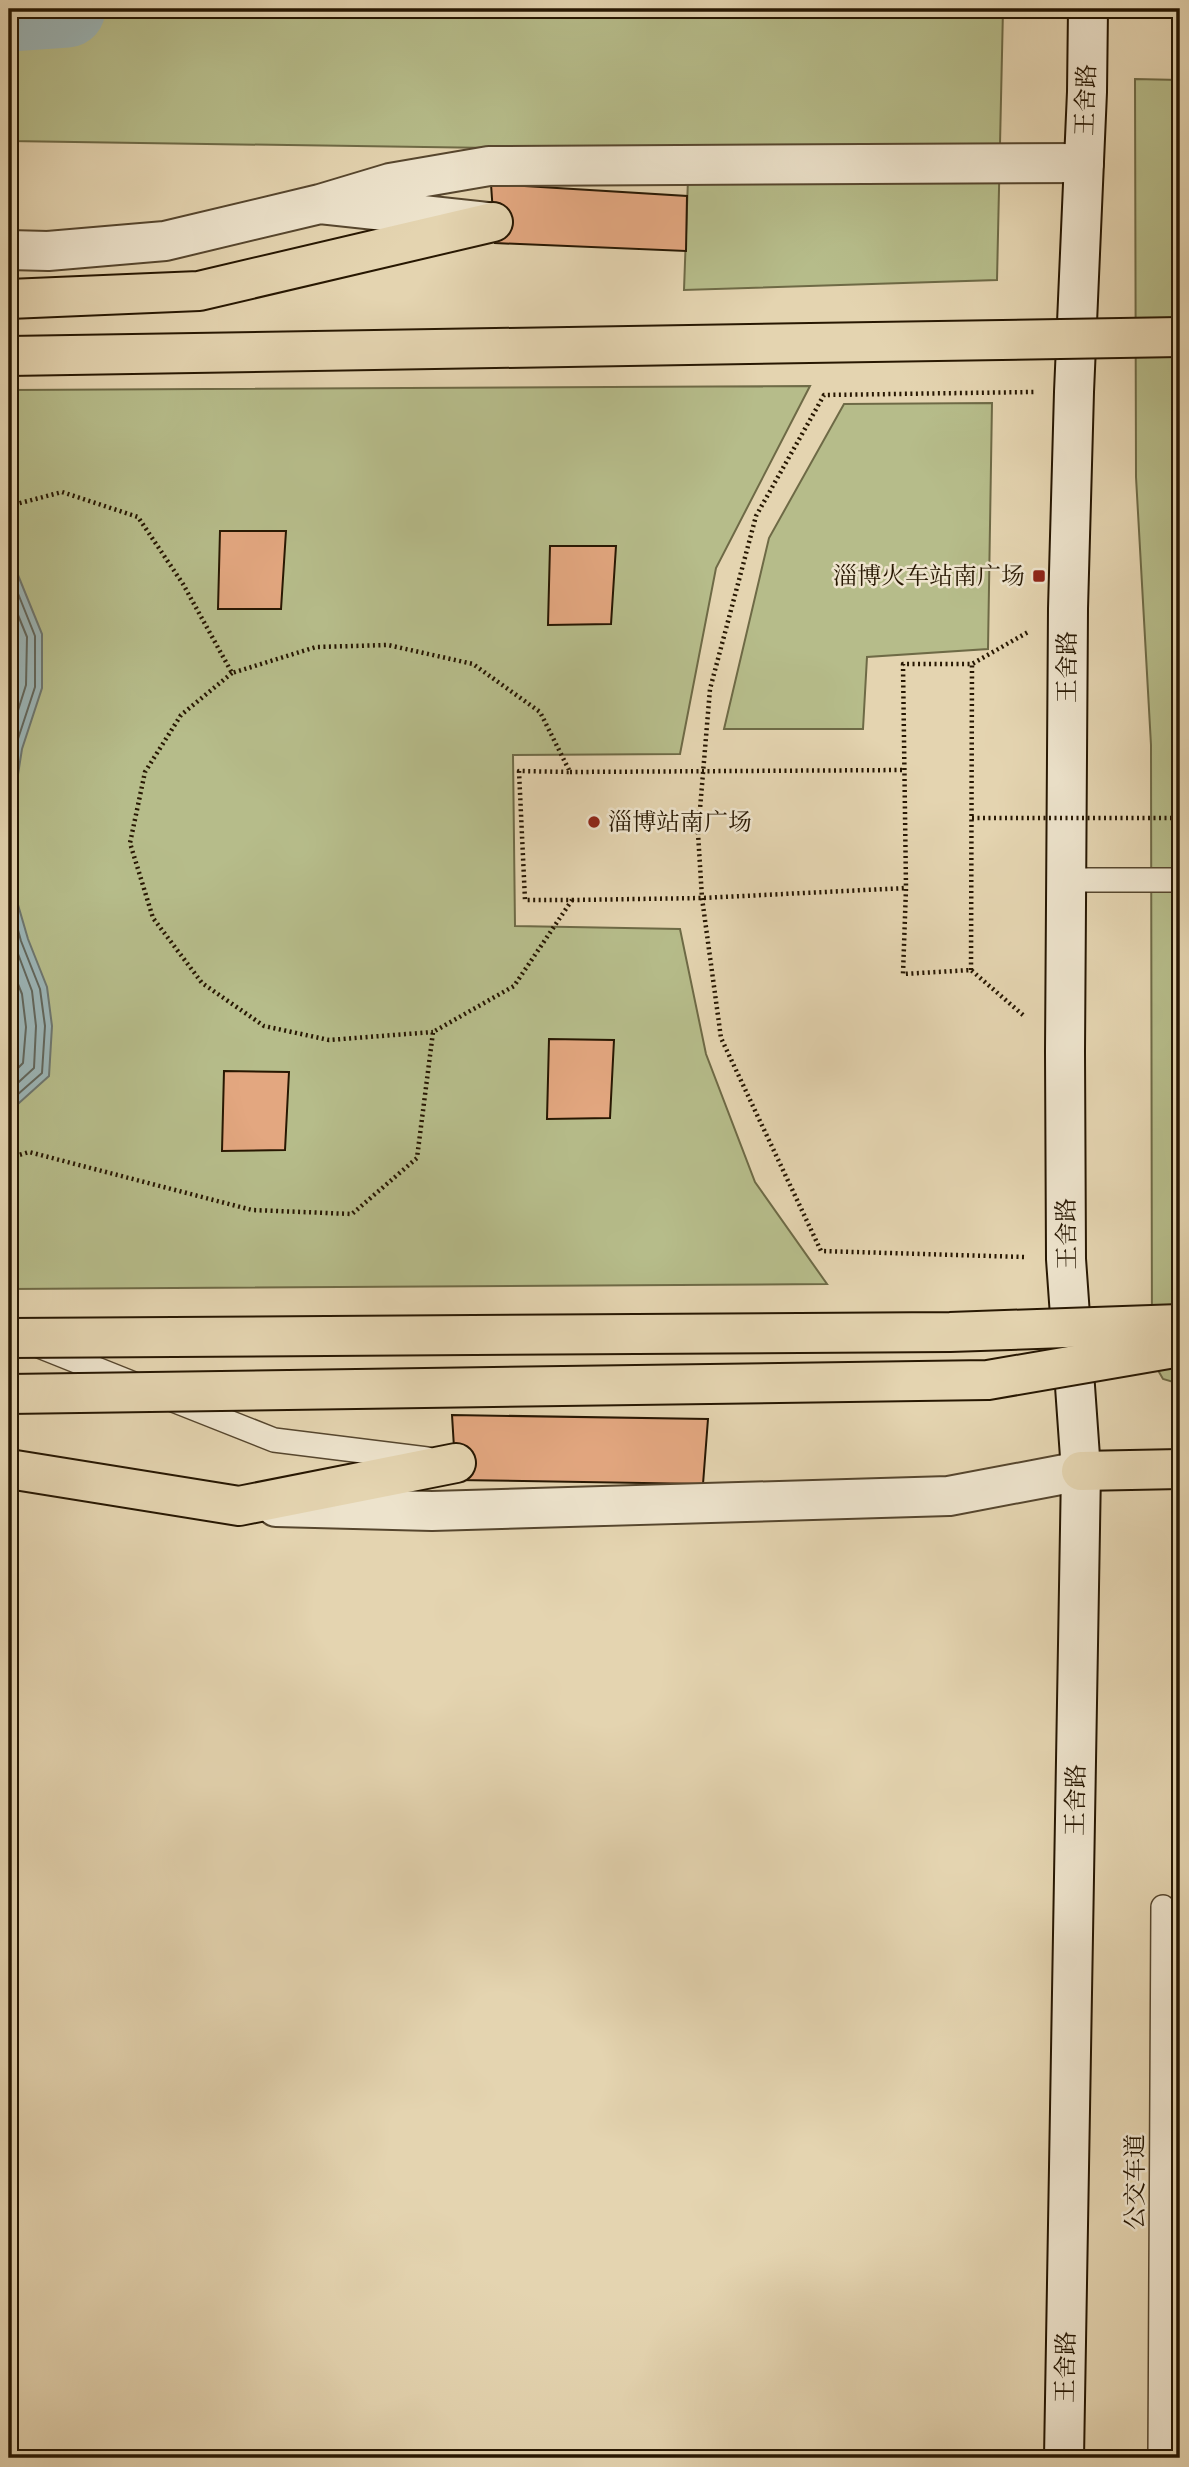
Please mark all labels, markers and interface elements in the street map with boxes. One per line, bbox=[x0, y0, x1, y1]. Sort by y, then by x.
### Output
street label: 王舍路 bbox=[1068, 63, 1104, 137]
place label: 淄博火车站南广场 bbox=[833, 560, 1025, 593]
marker: 淄博火车站南广场 bbox=[1031, 568, 1047, 584]
street label: 王舍路 bbox=[1051, 631, 1084, 703]
place label: 淄博站南广场 bbox=[608, 806, 752, 839]
marker: 淄博站南广场 bbox=[586, 814, 602, 830]
street label: 王舍路 bbox=[1050, 1198, 1084, 1270]
street label: 王舍路 bbox=[1059, 1764, 1093, 1836]
street label: 公交车道 bbox=[1119, 2134, 1152, 2230]
street label: 王舍路 bbox=[1049, 2331, 1083, 2403]

